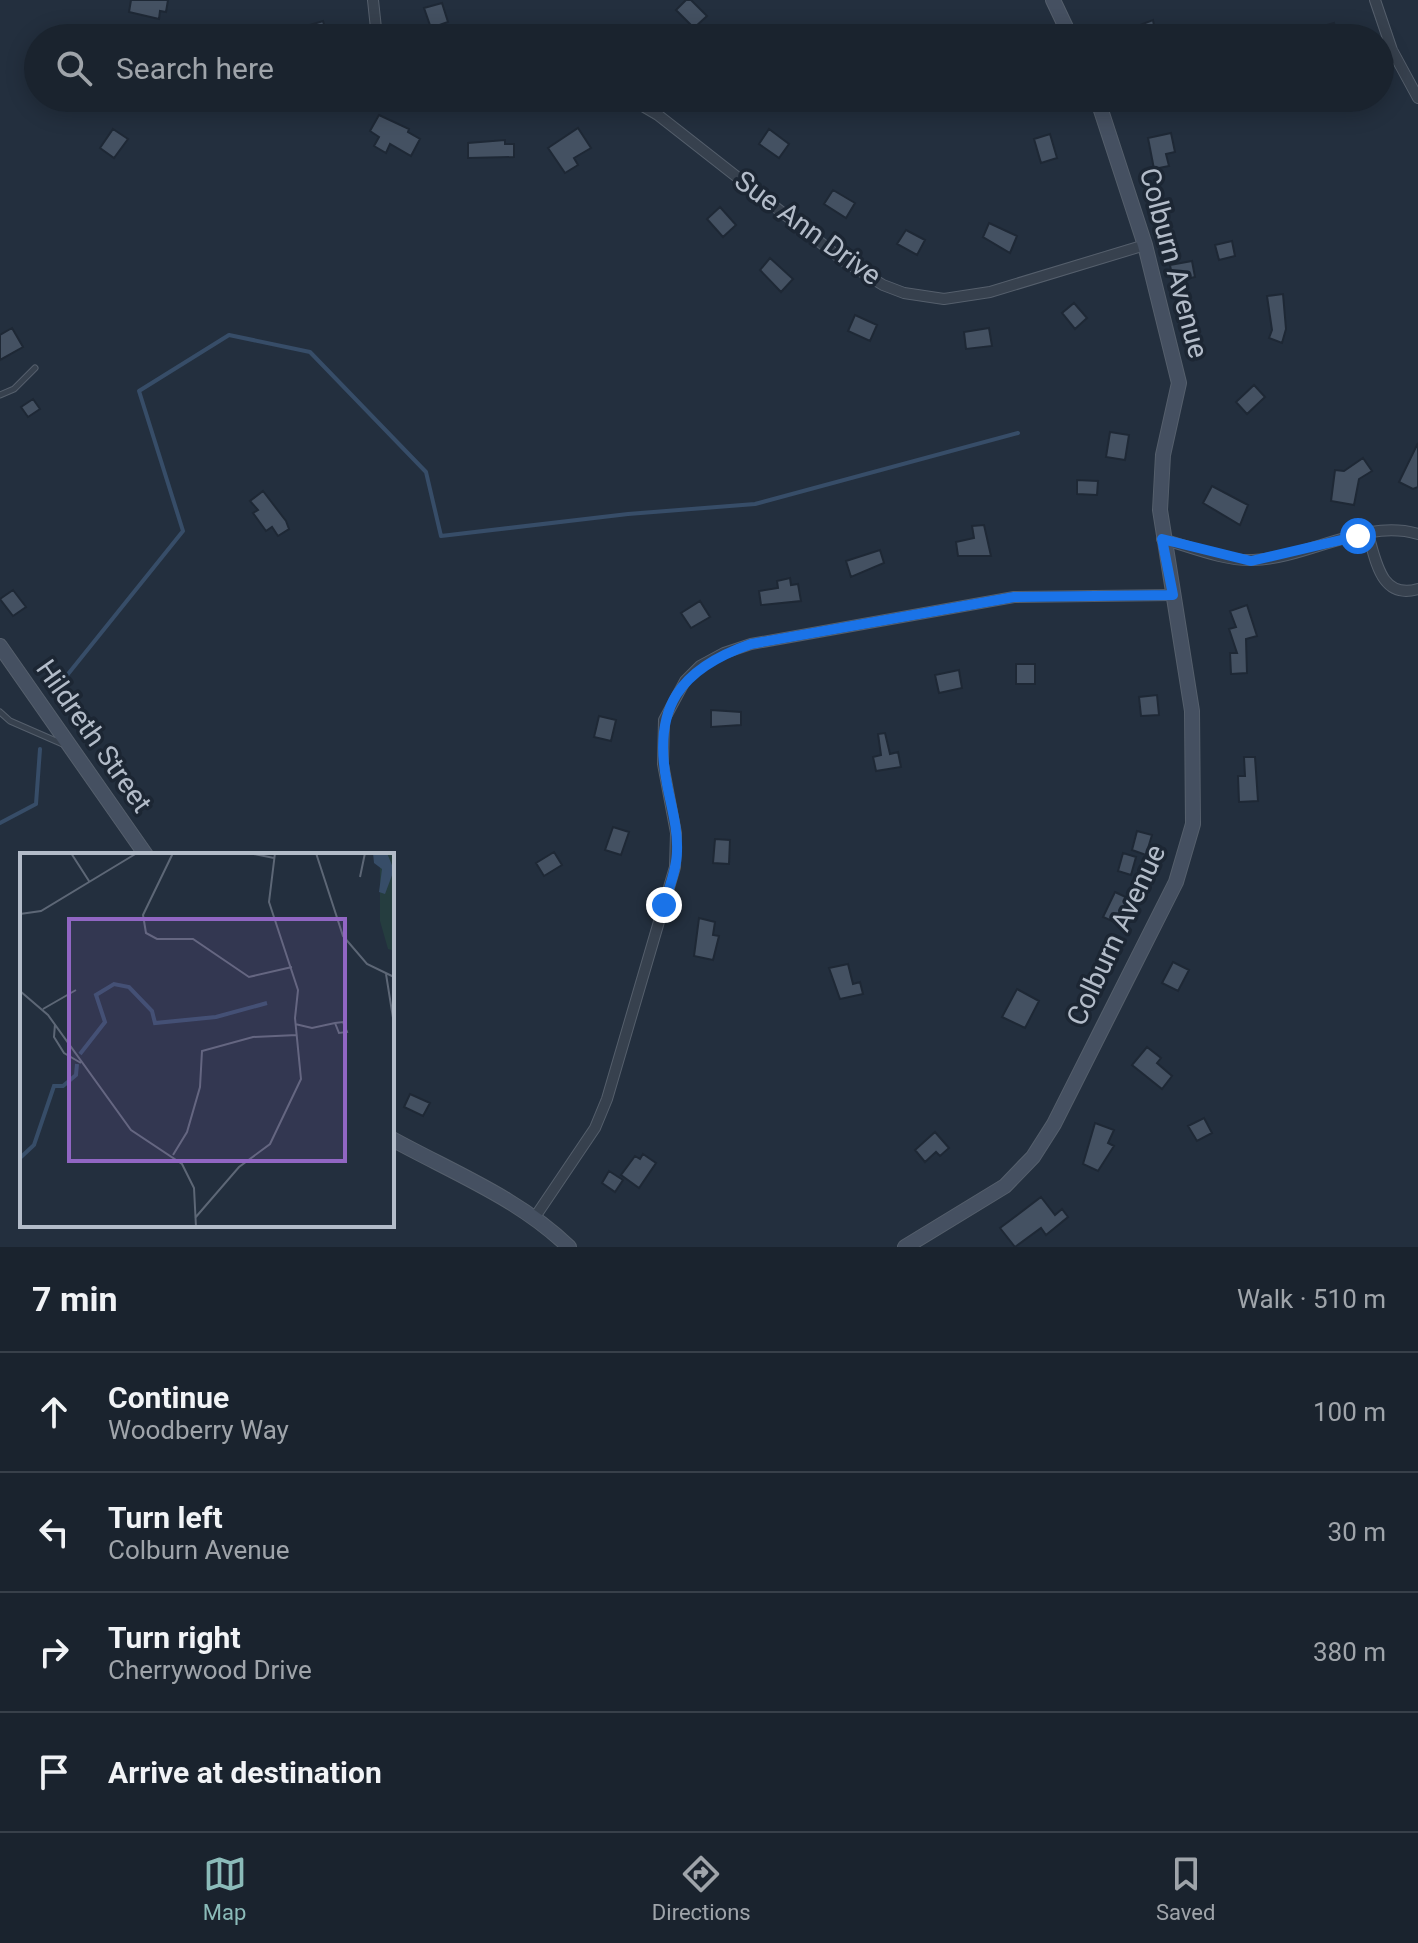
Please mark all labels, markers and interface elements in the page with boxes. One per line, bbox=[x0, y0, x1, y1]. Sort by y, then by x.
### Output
search box bbox=[24, 24, 1394, 112]
icon: search bbox=[52, 46, 96, 90]
text: Search here bbox=[116, 51, 274, 86]
street label: Sue Ann Drive bbox=[728, 164, 888, 292]
street label: Colburn Avenue bbox=[1133, 164, 1215, 362]
route start bbox=[1340, 518, 1376, 554]
street label: Hildreth Street bbox=[29, 653, 159, 819]
street label: Colburn Avenue bbox=[1060, 839, 1172, 1031]
inset map bbox=[20, 853, 394, 1227]
route end bbox=[646, 887, 682, 923]
text: 7 min bbox=[32, 1279, 117, 1319]
text: Walk · 510 m bbox=[1237, 1284, 1386, 1314]
text: Continue bbox=[108, 1380, 229, 1415]
icon: ahead bbox=[32, 1390, 76, 1434]
text: 100 m bbox=[1313, 1397, 1386, 1427]
text: Woodberry Way bbox=[108, 1415, 289, 1445]
text: Turn left bbox=[108, 1500, 223, 1535]
icon: left bbox=[32, 1510, 76, 1554]
text: 30 m bbox=[1328, 1517, 1386, 1547]
text: Colburn Avenue bbox=[108, 1535, 290, 1565]
text: Turn right bbox=[108, 1620, 241, 1655]
icon: right bbox=[32, 1630, 76, 1674]
text: 380 m bbox=[1313, 1637, 1386, 1667]
text: Cherrywood Drive bbox=[108, 1655, 312, 1685]
icon: arrive bbox=[32, 1750, 76, 1794]
text: Arrive at destination bbox=[108, 1755, 382, 1790]
tab: Map bbox=[203, 1852, 247, 1925]
tab: Directions bbox=[652, 1852, 751, 1925]
tab: Saved bbox=[1156, 1852, 1215, 1925]

